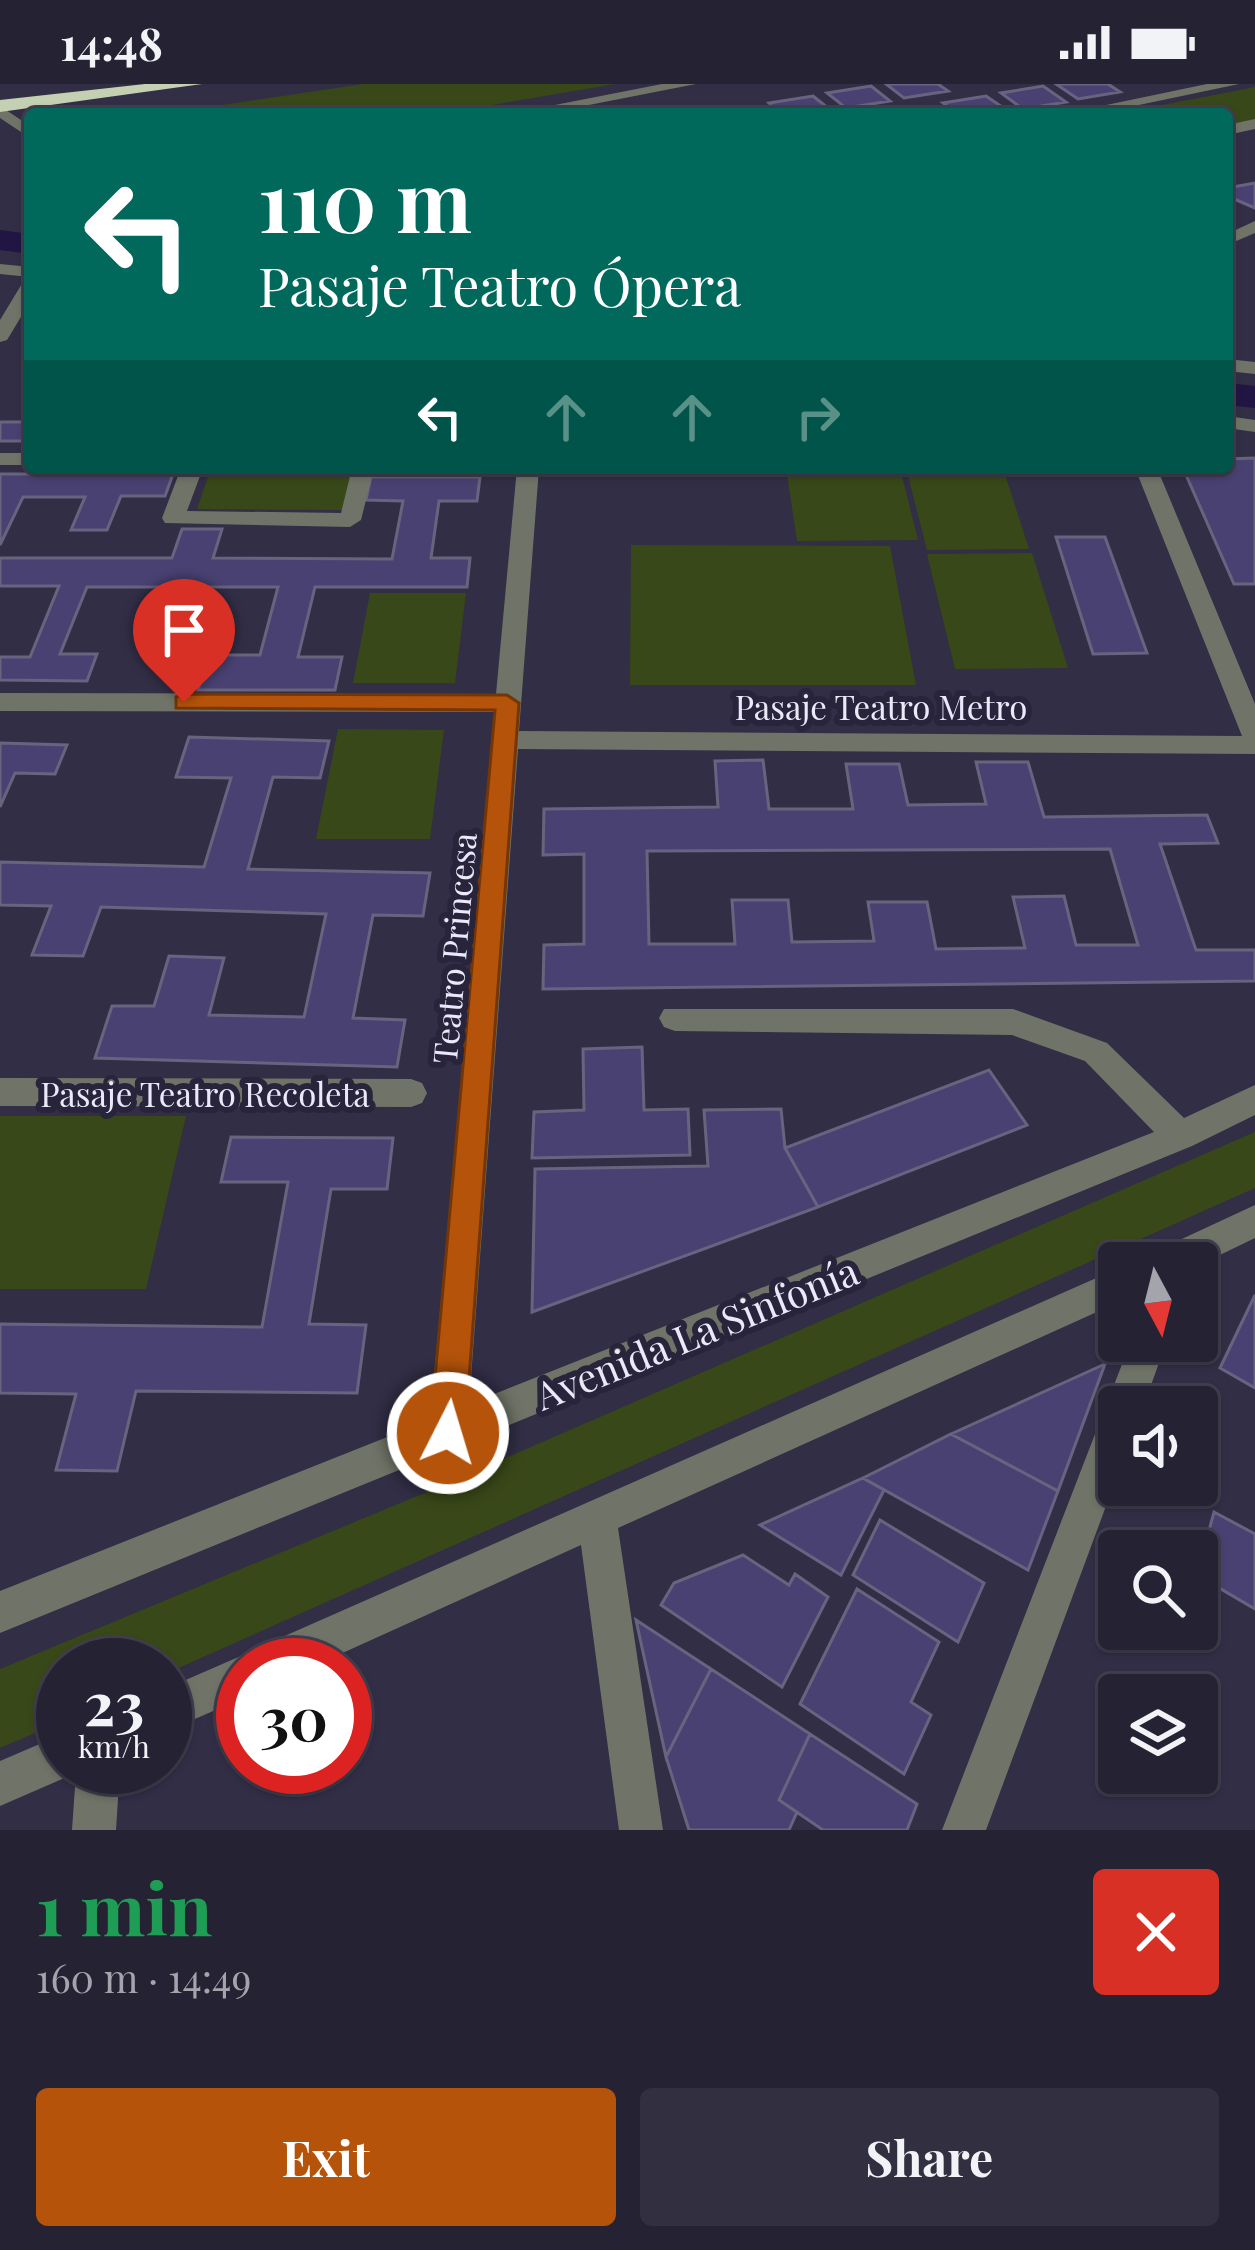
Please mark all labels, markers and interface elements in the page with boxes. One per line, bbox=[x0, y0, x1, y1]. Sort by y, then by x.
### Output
text: 14:48 bbox=[60, 12, 163, 72]
text: 110 m bbox=[258, 142, 472, 254]
icon: left bbox=[60, 156, 216, 312]
text: Pasaje Teatro Ópera bbox=[258, 249, 741, 321]
icon: left bbox=[407, 384, 473, 450]
icon: ahead bbox=[533, 384, 599, 450]
icon: ahead bbox=[659, 384, 725, 450]
icon: right bbox=[785, 384, 851, 450]
pin bbox=[133, 579, 235, 702]
icon: arrive bbox=[151, 597, 217, 663]
street label: Pasaje Teatro Metro bbox=[735, 684, 1027, 728]
street label: Teatro Princesa bbox=[421, 830, 485, 1065]
street label: Pasaje Teatro Recoleta bbox=[40, 1071, 370, 1115]
north arrow bbox=[1098, 1242, 1218, 1362]
map controls bbox=[1098, 1242, 1218, 1794]
street label: Avenida La Sinfonía bbox=[526, 1243, 866, 1421]
position arrow bbox=[385, 1370, 511, 1496]
button: sound bbox=[1098, 1386, 1218, 1506]
button: search bbox=[1098, 1530, 1218, 1650]
speed limit sign: 30 bbox=[216, 1638, 372, 1794]
text: 23 bbox=[84, 1661, 144, 1741]
button: layers bbox=[1098, 1674, 1218, 1794]
text: km/h bbox=[78, 1726, 150, 1766]
text: 1 min bbox=[36, 1858, 212, 1954]
button: close bbox=[1093, 1869, 1219, 1995]
text: 160 m · 14:49 bbox=[36, 1951, 251, 2003]
button: Exit bbox=[36, 2088, 616, 2226]
button: Share bbox=[640, 2088, 1219, 2226]

